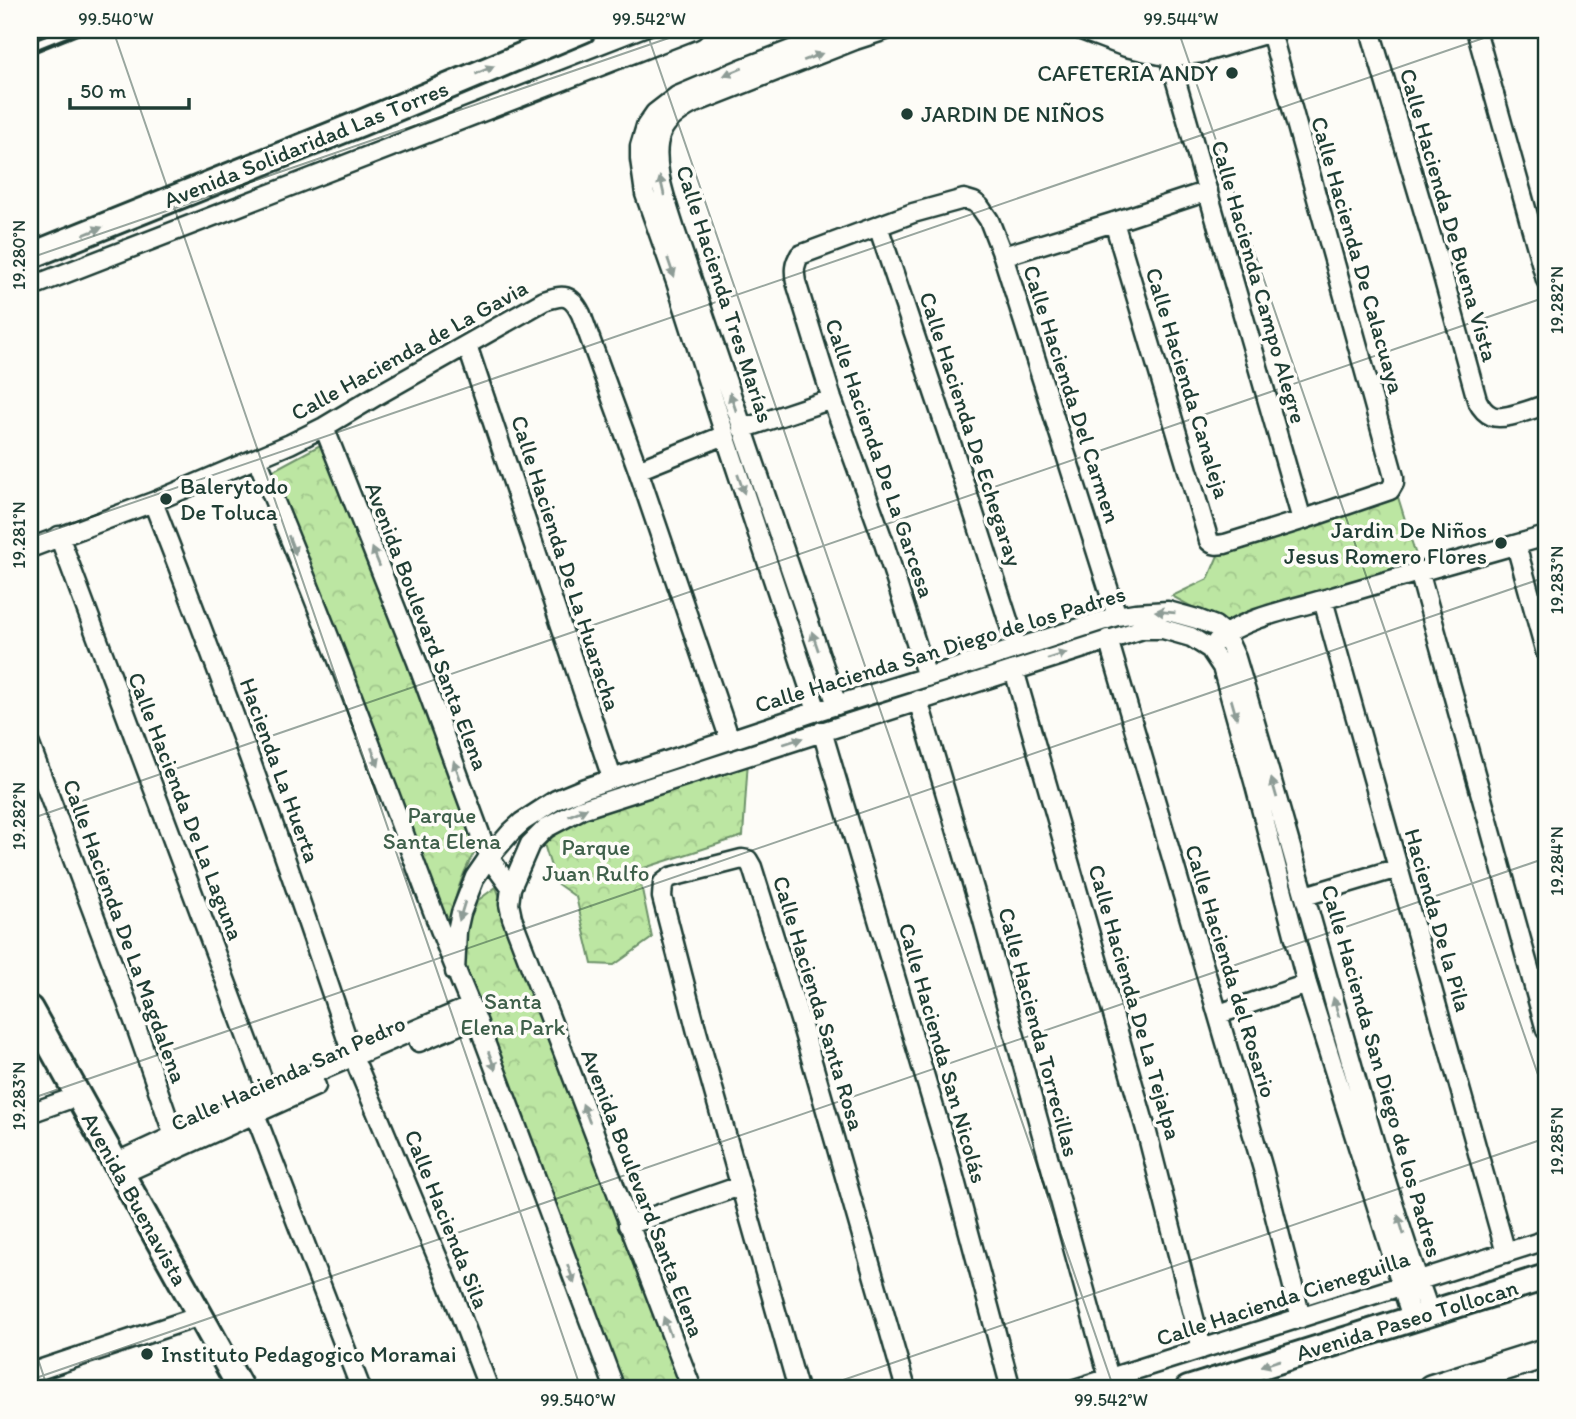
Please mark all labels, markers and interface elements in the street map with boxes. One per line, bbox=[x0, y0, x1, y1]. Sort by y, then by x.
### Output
text: 99.540°W bbox=[78, 8, 154, 30]
text: 99.542°W bbox=[612, 8, 686, 30]
text: 99.544°W bbox=[1143, 8, 1219, 30]
one-way arrow bbox=[803, 51, 824, 62]
place label: CAFETERIA ANDY bbox=[1037, 59, 1218, 87]
one-way arrow bbox=[474, 64, 495, 75]
marker: CAFETERIA ANDY bbox=[1224, 65, 1240, 81]
street label: Calle Hacienda De Buena Vista bbox=[1394, 65, 1504, 365]
scale bar bbox=[70, 66, 189, 110]
one-way arrow bbox=[723, 67, 744, 78]
street label: Avenida Solidaridad Las Torres bbox=[160, 74, 452, 214]
text: 50 m bbox=[80, 78, 127, 103]
place label: JARDIN DE NIÑOS bbox=[921, 100, 1104, 128]
marker: JARDIN DE NIÑOS bbox=[899, 106, 915, 122]
street label: Calle Hacienda De Calacuaya bbox=[1305, 113, 1411, 397]
street label: Calle Hacienda Campo Alegre bbox=[1205, 137, 1313, 427]
street label: Calle Hacienda Tres Marías bbox=[670, 162, 780, 426]
one-way arrow bbox=[657, 175, 668, 197]
text: 19.280°N bbox=[8, 220, 30, 290]
one-way arrow bbox=[83, 225, 104, 236]
one-way arrow bbox=[666, 257, 677, 278]
street label: Calle Hacienda Del Carmen bbox=[1017, 262, 1127, 526]
street label: Calle Hacienda Canaleja bbox=[1140, 264, 1236, 502]
text: 19.282°N bbox=[1546, 266, 1568, 334]
street label: Calle Hacienda de La Gavia bbox=[286, 273, 532, 427]
street label: Calle Hacienda De Echegaray bbox=[913, 288, 1029, 570]
street label: Calle Hacienda De La Garcesa bbox=[819, 315, 941, 601]
one-way arrow bbox=[727, 392, 738, 413]
street label: Calle Hacienda De La Huaracha bbox=[505, 412, 627, 714]
place label: Balerytodo De Toluca bbox=[180, 472, 288, 526]
one-way arrow bbox=[736, 474, 747, 495]
street label: Avenida Boulevard Santa Elena bbox=[359, 478, 495, 774]
marker: Balerytodo De Toluca bbox=[158, 491, 174, 507]
text: 19.281°N bbox=[8, 501, 30, 569]
place label: Jardin De Niños Jesus Romero Flores bbox=[1284, 516, 1487, 570]
one-way arrow bbox=[287, 535, 298, 556]
marker: Jardin De Niños Jesus Romero Flores bbox=[1493, 535, 1509, 551]
text: 19.283°N bbox=[1546, 546, 1568, 614]
one-way arrow bbox=[370, 547, 381, 568]
street label: Calle Hacienda San Diego de los Padres bbox=[751, 579, 1129, 719]
one-way arrow bbox=[1153, 606, 1175, 617]
one-way arrow bbox=[809, 630, 820, 651]
one-way arrow bbox=[1046, 650, 1067, 661]
street label: Calle Hacienda De La Laguna bbox=[122, 668, 250, 944]
street label: Hacienda La Huerta bbox=[234, 674, 326, 866]
one-way arrow bbox=[1229, 699, 1239, 720]
one-way arrow bbox=[783, 735, 804, 746]
one-way arrow bbox=[370, 746, 381, 767]
one-way arrow bbox=[451, 759, 462, 780]
street label: Calle Hacienda De La Magdalena bbox=[57, 775, 193, 1087]
one-way arrow bbox=[1269, 777, 1279, 798]
text: 19.282°N bbox=[8, 782, 30, 850]
park label: Parque Santa Elena bbox=[383, 801, 501, 855]
one-way arrow bbox=[567, 806, 588, 817]
street label: Hacienda De la Pila bbox=[1398, 825, 1478, 1015]
text: 19.284°N bbox=[1546, 826, 1568, 896]
park label: Parque Juan Rulfo bbox=[542, 833, 650, 887]
street label: Calle Hacienda del Rosario bbox=[1179, 841, 1283, 1101]
street label: Calle Hacienda De La Tejalpa bbox=[1082, 861, 1188, 1143]
street label: Calle Hacienda Santa Rosa bbox=[767, 872, 871, 1134]
street label: Calle Hacienda San Diego de los Padres bbox=[1315, 882, 1449, 1260]
one-way arrow bbox=[457, 900, 467, 921]
street label: Calle Hacienda Torrecillas bbox=[992, 904, 1086, 1160]
street label: Calle Hacienda San Nicolás bbox=[892, 920, 994, 1186]
park label: Santa Elena Park bbox=[460, 987, 566, 1041]
one-way arrow bbox=[1330, 996, 1341, 1018]
street label: Calle Hacienda San Pedro bbox=[166, 1009, 410, 1137]
street label: Avenida Boulevard Santa Elena bbox=[575, 1045, 711, 1341]
one-way arrow bbox=[486, 1050, 497, 1071]
text: 19.283°N bbox=[8, 1062, 30, 1130]
one-way arrow bbox=[580, 1103, 591, 1124]
street label: Avenida Buenavista bbox=[76, 1107, 194, 1291]
text: 19.285°N bbox=[1546, 1107, 1568, 1175]
street label: Calle Hacienda Sila bbox=[398, 1125, 496, 1313]
one-way arrow bbox=[1395, 1214, 1405, 1235]
street label: Calle Hacienda Cieneguilla bbox=[1153, 1244, 1413, 1352]
one-way arrow bbox=[566, 1263, 577, 1284]
street label: Avenida Paseo Tollocan bbox=[1293, 1273, 1521, 1367]
one-way arrow bbox=[662, 1315, 673, 1336]
place label: Instituto Pedagogico Moramai bbox=[161, 1340, 457, 1368]
marker: Instituto Pedagogico Moramai bbox=[139, 1346, 155, 1362]
one-way arrow bbox=[1260, 1358, 1281, 1369]
text: 99.540°W bbox=[540, 1389, 616, 1411]
text: 99.542°W bbox=[1074, 1389, 1148, 1411]

